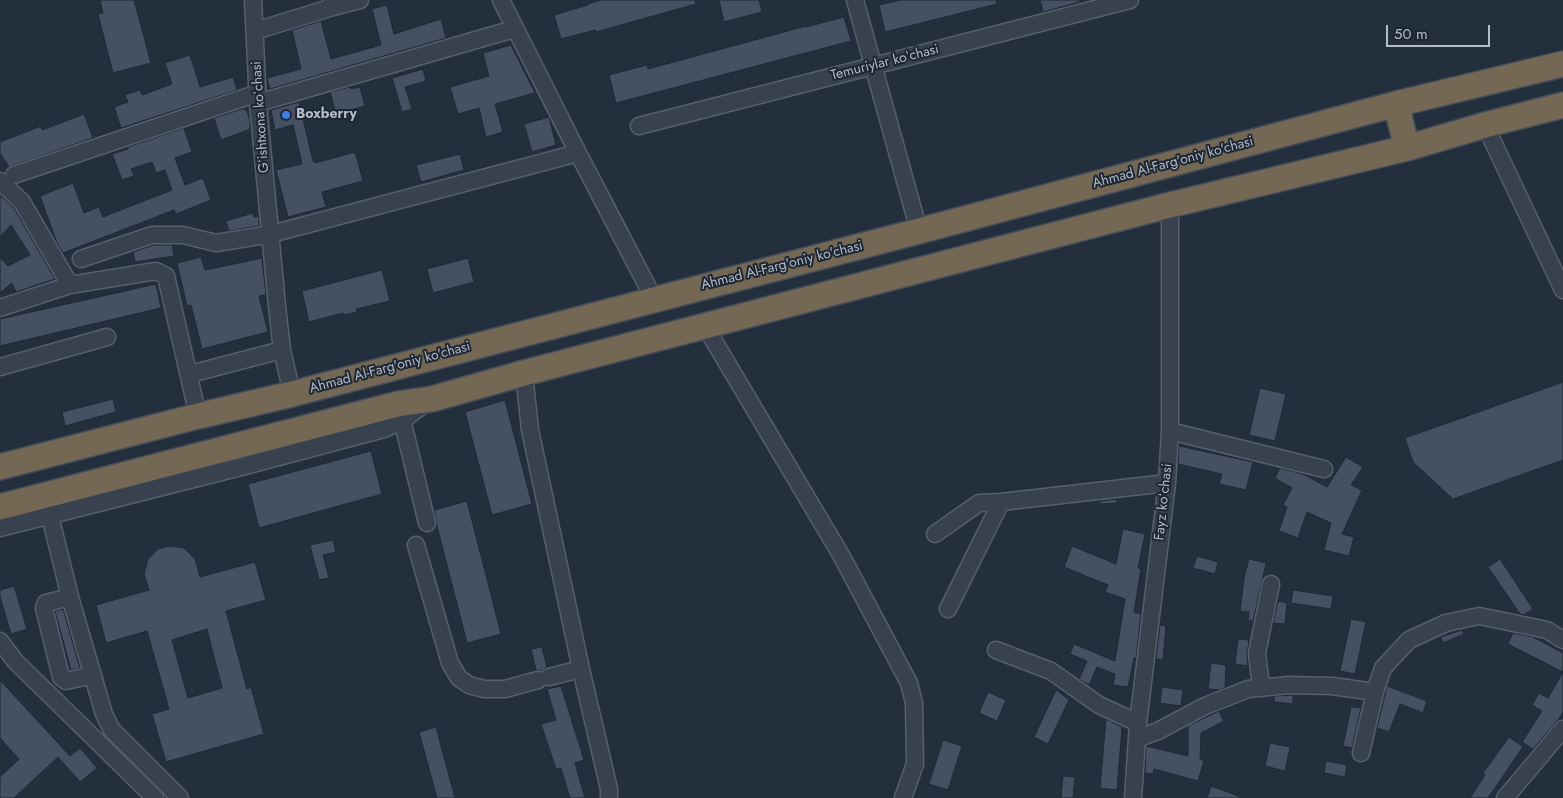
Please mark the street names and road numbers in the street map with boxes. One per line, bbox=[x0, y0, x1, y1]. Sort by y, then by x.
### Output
street label: Temuriylar koʻchasi bbox=[829, 41, 941, 85]
street label: Gʻishtxona koʻchasi bbox=[249, 60, 273, 174]
street label: Ahmad Al-Farg'oniy ko'chasi bbox=[1091, 133, 1255, 193]
street label: Ahmad Al-Farg'oniy ko'chasi bbox=[699, 238, 865, 294]
street label: Ahmad Al-Farg'oniy ko'chasi bbox=[308, 338, 472, 398]
street label: Fayz koʻchasi bbox=[1152, 463, 1176, 541]

